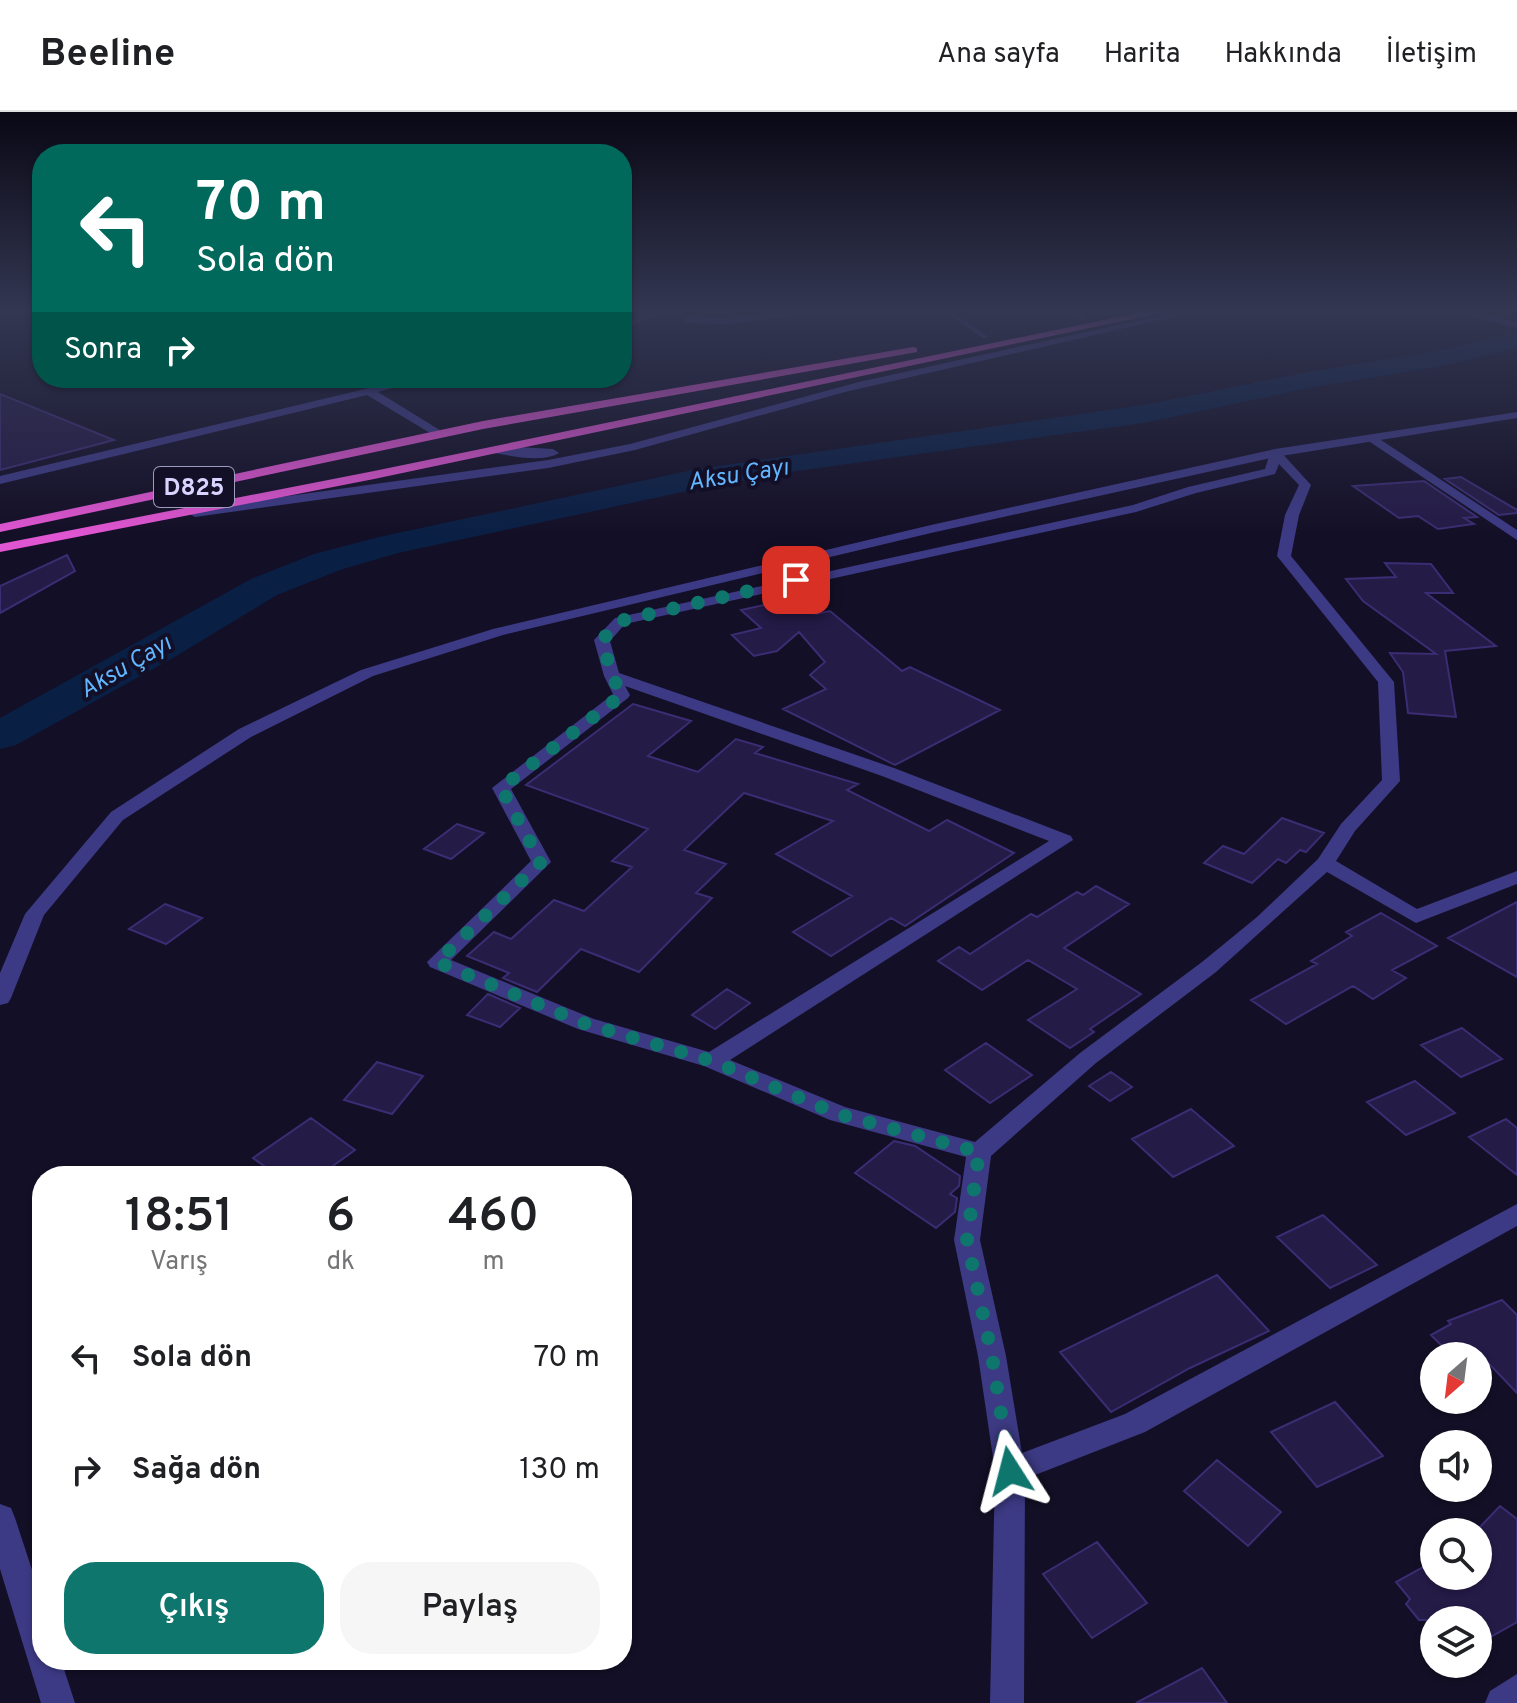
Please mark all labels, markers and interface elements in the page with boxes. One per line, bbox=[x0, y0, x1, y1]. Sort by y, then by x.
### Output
text: Beeline bbox=[40, 31, 175, 80]
text: Ana sayfa bbox=[937, 37, 1060, 73]
text: Harita bbox=[1104, 37, 1180, 73]
text: Hakkında bbox=[1224, 37, 1342, 73]
text: İletişim bbox=[1386, 37, 1477, 73]
text: 70 m bbox=[196, 170, 326, 240]
icon: left bbox=[64, 176, 168, 280]
text: Sola dön bbox=[196, 239, 335, 285]
icon: right bbox=[158, 328, 202, 372]
text: Sonra bbox=[64, 332, 142, 369]
water label: Aksu Çayı bbox=[686, 453, 792, 499]
road number: D825 bbox=[154, 467, 234, 507]
pin bbox=[762, 546, 830, 614]
icon: arrive bbox=[774, 558, 818, 602]
water label: Aksu Çayı bbox=[75, 629, 178, 706]
text: 18:51 bbox=[125, 1188, 233, 1248]
text: 6 bbox=[326, 1188, 355, 1248]
text: 460 bbox=[448, 1188, 539, 1248]
text: Varış bbox=[150, 1246, 208, 1279]
text: dk bbox=[326, 1246, 355, 1279]
text: m bbox=[483, 1246, 505, 1279]
icon: left bbox=[64, 1336, 108, 1380]
text: Sola dön bbox=[132, 1340, 252, 1377]
text: 70 m bbox=[534, 1340, 600, 1377]
north arrow bbox=[1420, 1342, 1492, 1414]
map controls bbox=[1420, 1342, 1492, 1678]
position arrow bbox=[968, 1429, 1052, 1513]
button: sound bbox=[1420, 1430, 1492, 1502]
icon: right bbox=[64, 1448, 108, 1492]
text: Sağa dön bbox=[132, 1452, 261, 1489]
text: 130 m bbox=[519, 1452, 600, 1489]
button: search bbox=[1420, 1518, 1492, 1590]
button: Çıkış bbox=[64, 1562, 324, 1654]
button: Paylaş bbox=[340, 1562, 600, 1654]
button: layers bbox=[1420, 1606, 1492, 1678]

